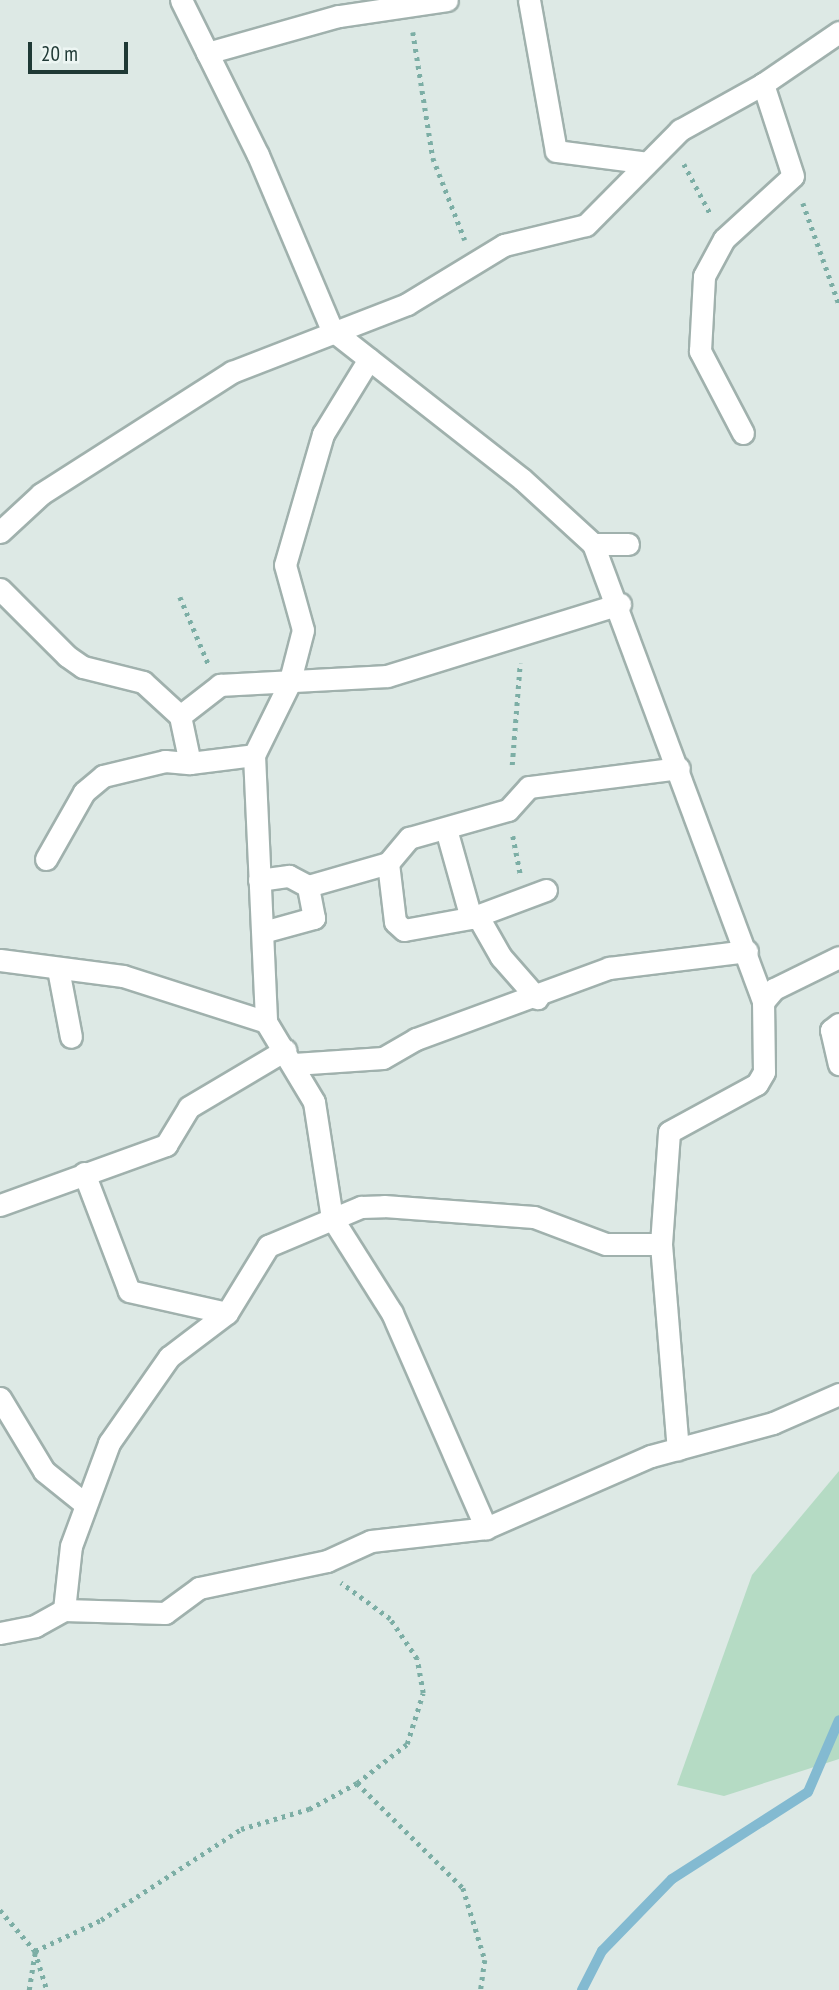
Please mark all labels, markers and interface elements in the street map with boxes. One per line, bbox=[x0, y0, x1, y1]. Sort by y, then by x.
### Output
scale bar bbox=[32, 28, 131, 72]
text: 20 m bbox=[41, 40, 78, 67]

